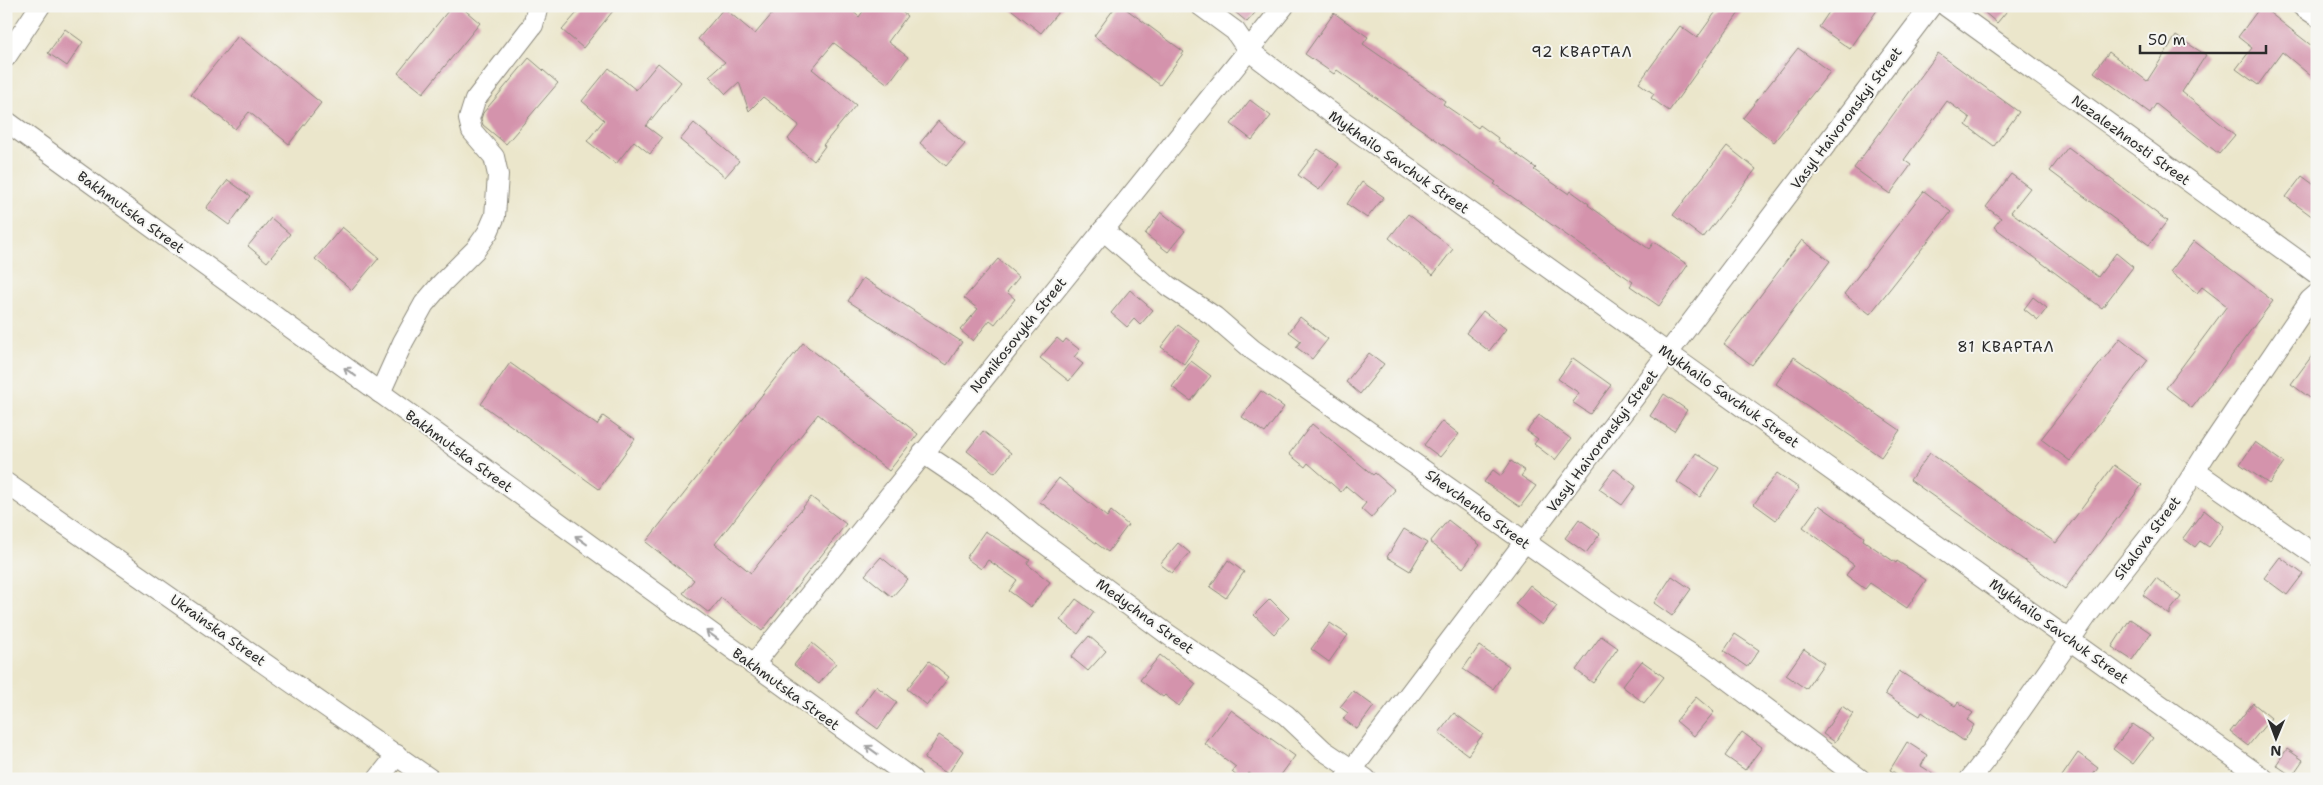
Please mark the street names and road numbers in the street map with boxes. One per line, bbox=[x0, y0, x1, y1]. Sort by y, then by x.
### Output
street label: Vasyl Haivoronskyi Street bbox=[1786, 43, 1906, 193]
street label: Nezalezhnosti Street bbox=[2068, 91, 2194, 189]
street label: Mykhailo Savchuk Street bbox=[1325, 107, 1473, 217]
street label: Bakhmutska Street bbox=[74, 167, 188, 257]
street label: Nomikosovykh Street bbox=[966, 274, 1070, 396]
street label: Mykhailo Savchuk Street bbox=[1655, 341, 1803, 451]
street label: Vasyl Haivoronskyi Street bbox=[1542, 366, 1662, 516]
street label: Bakhmutska Street bbox=[402, 406, 516, 496]
street label: Shevchenko Street bbox=[1422, 465, 1534, 553]
street label: Sitalova Street bbox=[2110, 493, 2184, 583]
street label: Mykhailo Savchuk Street bbox=[1986, 574, 2132, 688]
street label: Medychna Street bbox=[1093, 575, 1197, 657]
street label: Ukrainska Street bbox=[167, 590, 269, 670]
street label: Bakhmutska Street bbox=[729, 644, 843, 734]

